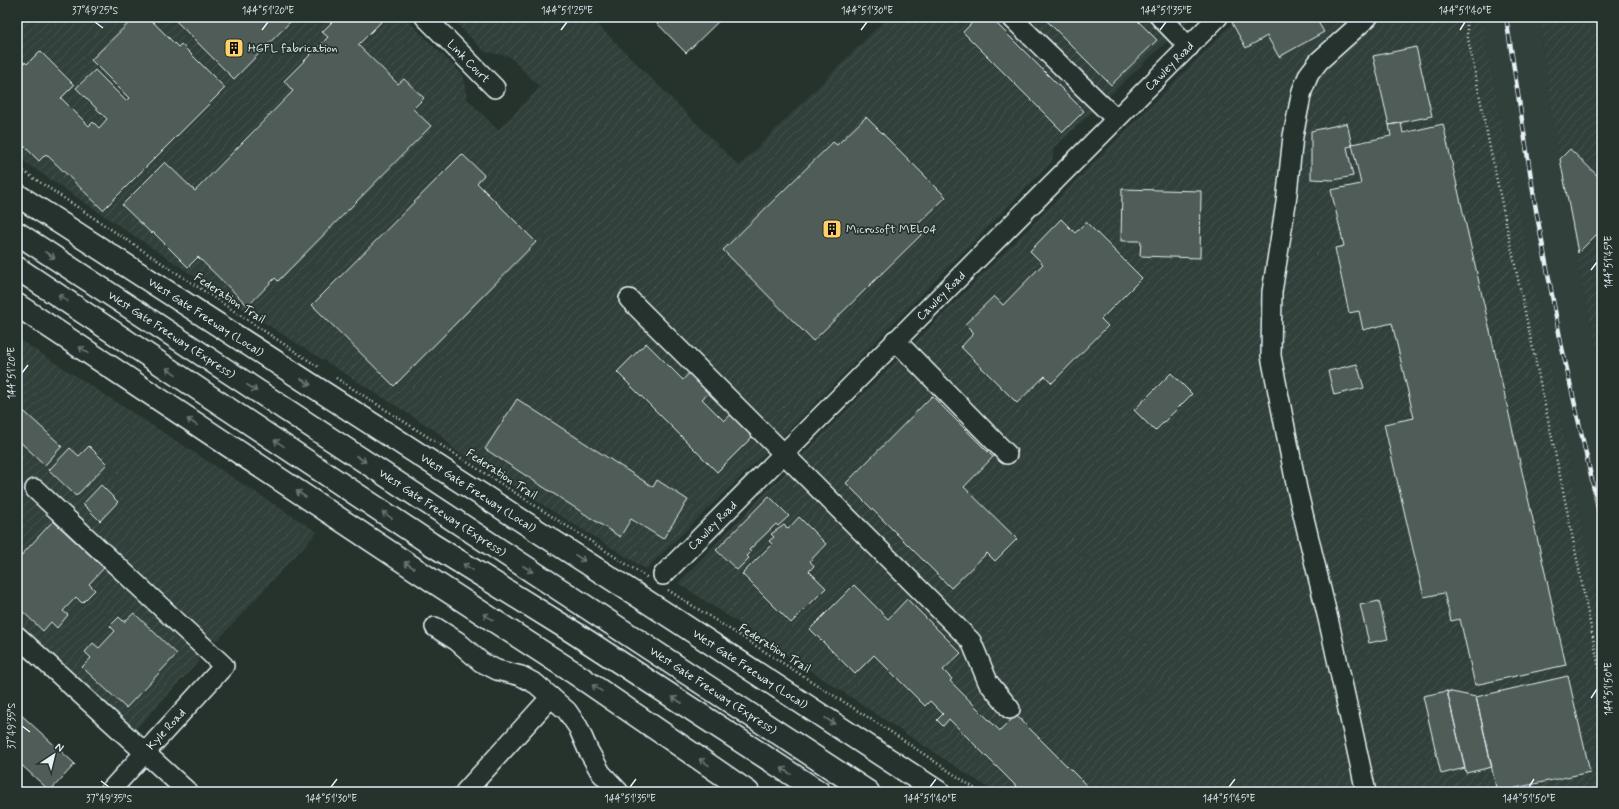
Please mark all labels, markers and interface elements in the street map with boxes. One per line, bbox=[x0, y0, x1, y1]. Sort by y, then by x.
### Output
text: 37°49'25"S bbox=[72, 4, 119, 18]
text: 144°51'20"E bbox=[242, 4, 294, 18]
text: 144°51'25"E bbox=[541, 4, 593, 18]
text: 144°51'30"E bbox=[841, 4, 893, 18]
text: 144°51'35"E bbox=[1140, 4, 1192, 18]
text: 144°51'40"E bbox=[1438, 4, 1492, 18]
building icon: HGFL fabrication bbox=[223, 37, 245, 59]
street label: Link Court bbox=[443, 37, 493, 87]
street label: Cawley Road bbox=[1142, 38, 1198, 95]
place label: HGFL fabrication bbox=[248, 41, 338, 57]
building icon: Microsoft MEL04 bbox=[821, 218, 843, 240]
place label: Microsoft MEL04 bbox=[846, 222, 937, 238]
text: 144°51'45"E bbox=[1602, 235, 1616, 288]
one-way arrow bbox=[44, 251, 55, 259]
street label: Cawley Road bbox=[914, 268, 970, 324]
street label: Federation Trail bbox=[191, 270, 268, 328]
street label: West Gate Freeway (Local) bbox=[145, 275, 267, 361]
street label: West Gate Freeway (Express) bbox=[104, 288, 238, 383]
one-way arrow bbox=[58, 294, 69, 302]
one-way arrow bbox=[79, 346, 90, 354]
text: 144°51'20"E bbox=[5, 347, 19, 399]
one-way arrow bbox=[165, 366, 177, 374]
one-way arrow bbox=[300, 378, 311, 386]
one-way arrow bbox=[246, 384, 258, 392]
one-way arrow bbox=[187, 418, 198, 426]
one-way arrow bbox=[274, 439, 285, 447]
street label: Federation Trail bbox=[463, 446, 540, 504]
street label: West Gate Freeway (Local) bbox=[417, 450, 539, 537]
one-way arrow bbox=[355, 455, 366, 463]
street label: West Gate Freeway (Express) bbox=[375, 466, 509, 561]
one-way arrow bbox=[295, 490, 306, 498]
street label: Cawley Road bbox=[685, 498, 741, 554]
one-way arrow bbox=[382, 511, 393, 519]
one-way arrow bbox=[574, 555, 586, 563]
one-way arrow bbox=[403, 561, 415, 569]
one-way arrow bbox=[462, 563, 474, 571]
one-way arrow bbox=[522, 565, 534, 573]
one-way arrow bbox=[483, 613, 494, 621]
street label: Federation Trail bbox=[735, 620, 814, 677]
street label: West Gate Freeway (Local) bbox=[689, 626, 811, 714]
street label: West Gate Freeway (Express) bbox=[646, 644, 780, 739]
text: 144°51'50"E bbox=[1602, 662, 1616, 716]
one-way arrow bbox=[592, 684, 603, 692]
one-way arrow bbox=[672, 696, 683, 704]
text: 37°49'35"S bbox=[5, 703, 19, 749]
street label: Kyle Road bbox=[143, 705, 190, 754]
one-way arrow bbox=[824, 717, 835, 725]
north arrow bbox=[34, 735, 74, 775]
text: N bbox=[52, 740, 66, 755]
one-way arrow bbox=[699, 758, 710, 766]
one-way arrow bbox=[781, 767, 792, 775]
text: 37°49'35"S bbox=[86, 792, 132, 806]
text: 144°51'30"E bbox=[305, 792, 357, 806]
text: 144°51'35"E bbox=[604, 792, 656, 806]
text: 144°51'40"E bbox=[903, 792, 957, 806]
text: 144°51'45"E bbox=[1203, 792, 1256, 806]
text: 144°51'50"E bbox=[1502, 792, 1556, 806]

